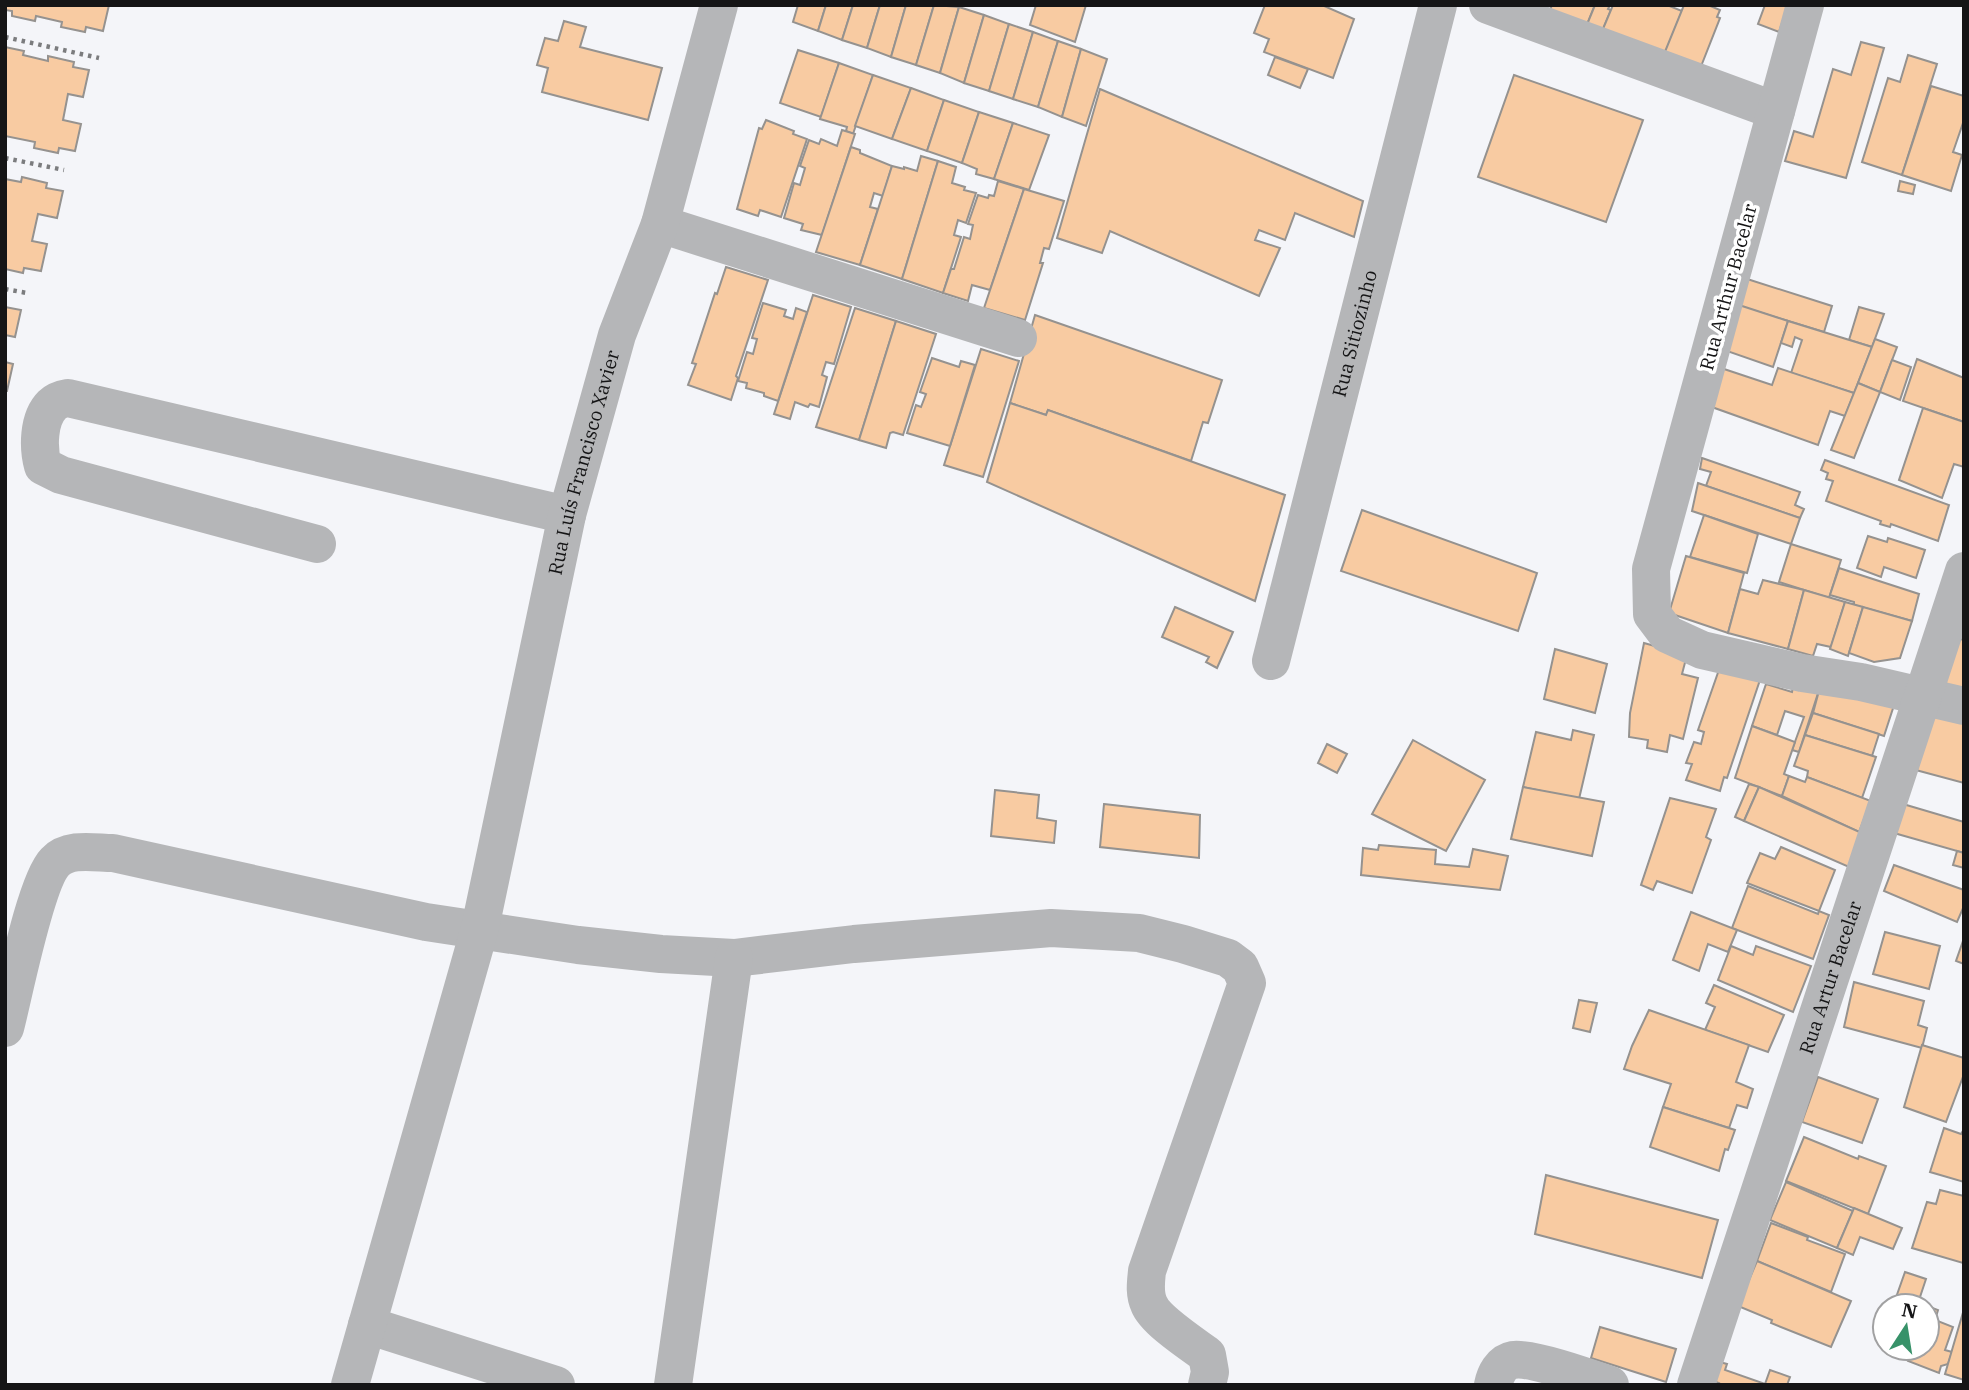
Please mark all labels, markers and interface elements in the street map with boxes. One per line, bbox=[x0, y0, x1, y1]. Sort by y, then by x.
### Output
street label: Rua Arthur Bacelar bbox=[1694, 201, 1762, 373]
street label: Rua Sitiozinho bbox=[1327, 267, 1382, 399]
street label: Rua Luís Francisco Xavier bbox=[543, 347, 624, 577]
street label: Rua Artur Bacelar bbox=[1794, 897, 1867, 1057]
north arrow bbox=[1871, 1292, 1941, 1362]
text: N bbox=[1900, 1297, 1919, 1324]

